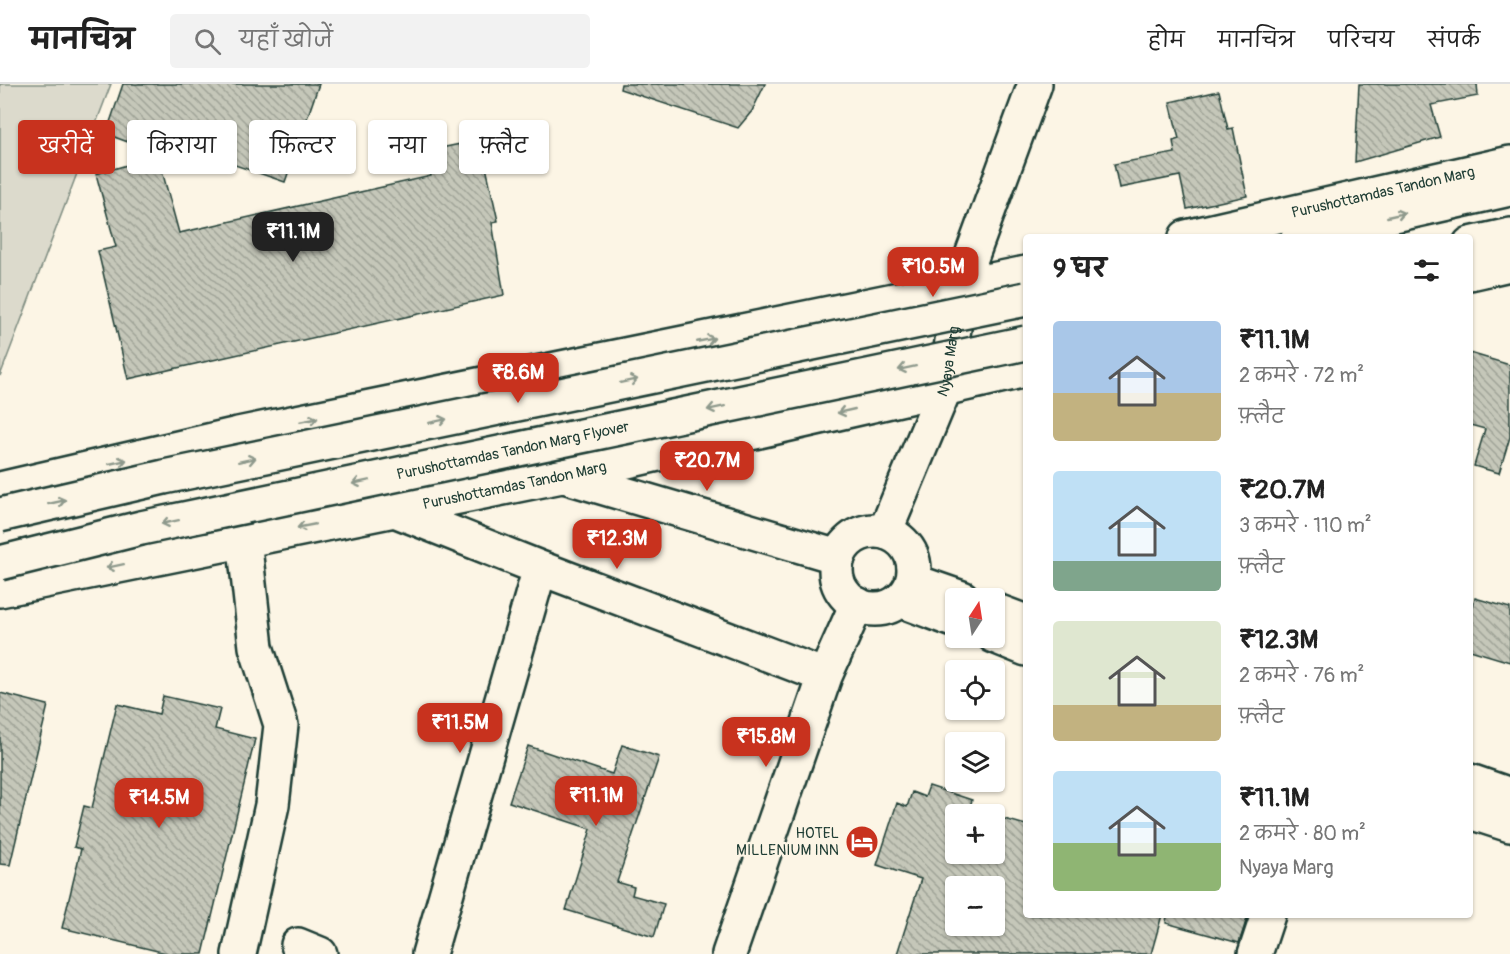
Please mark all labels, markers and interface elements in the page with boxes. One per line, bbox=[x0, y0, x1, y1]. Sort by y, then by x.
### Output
search box bbox=[170, 14, 590, 68]
text: मानचित्र bbox=[30, 23, 134, 58]
icon: search bbox=[191, 25, 224, 58]
text: यहाँ खोजें bbox=[239, 26, 333, 54]
text: होम bbox=[1148, 27, 1185, 54]
text: मानचित्र bbox=[1218, 27, 1295, 54]
text: परिचय bbox=[1328, 27, 1394, 54]
text: संपर्क bbox=[1427, 27, 1480, 54]
chip: खरीदें bbox=[18, 120, 115, 174]
chip: किराया bbox=[127, 120, 237, 174]
chip: फ़िल्टर bbox=[249, 120, 356, 174]
chip: नया bbox=[368, 120, 447, 174]
chip: फ़्लैट bbox=[459, 120, 549, 174]
street label: Purushottamdas Tandon Marg bbox=[1290, 162, 1476, 223]
one-way arrow bbox=[1387, 208, 1406, 220]
pin: ₹11.1M bbox=[244, 212, 342, 263]
text: ₹11.1M bbox=[266, 219, 320, 244]
pin: ₹10.5M bbox=[884, 247, 982, 298]
text: 9 घर bbox=[1053, 253, 1107, 285]
text: ₹10.5M bbox=[901, 254, 965, 279]
icon: filters bbox=[1410, 254, 1443, 287]
text: ₹11.1M bbox=[1239, 324, 1310, 356]
street label: Nyaya Marg bbox=[933, 325, 964, 400]
one-way arrow bbox=[695, 334, 715, 345]
icon: home bbox=[1101, 345, 1173, 417]
pin: ₹8.6M bbox=[476, 353, 560, 404]
text: ₹8.6M bbox=[492, 360, 544, 385]
one-way arrow bbox=[898, 363, 917, 374]
text: 2 कमरे · 72 m² bbox=[1239, 363, 1364, 388]
one-way arrow bbox=[619, 375, 639, 386]
one-way arrow bbox=[707, 403, 727, 414]
text: फ़्लैट bbox=[1239, 404, 1285, 429]
one-way arrow bbox=[837, 405, 856, 417]
one-way arrow bbox=[299, 414, 318, 425]
one-way arrow bbox=[428, 415, 448, 426]
street label: Purushottamdas Tandon Marg Flyover bbox=[395, 417, 631, 484]
pin: ₹20.7M bbox=[658, 441, 756, 492]
text: ₹20.7M bbox=[674, 448, 740, 473]
one-way arrow bbox=[237, 454, 257, 465]
one-way arrow bbox=[109, 455, 128, 467]
street label: Purushottamdas Tandon Marg bbox=[421, 457, 608, 514]
text: ₹20.7M bbox=[1239, 474, 1325, 506]
one-way arrow bbox=[352, 477, 371, 488]
icon: home bbox=[1101, 495, 1173, 567]
one-way arrow bbox=[47, 496, 66, 507]
text: 3 कमरे · 110 m² bbox=[1239, 513, 1372, 538]
one-way arrow bbox=[161, 517, 180, 528]
pin: ₹12.3M bbox=[568, 519, 666, 570]
one-way arrow bbox=[297, 521, 317, 532]
text: ₹12.3M bbox=[587, 526, 647, 551]
text: फ़्लैट bbox=[1239, 554, 1285, 579]
one-way arrow bbox=[106, 560, 125, 572]
north arrow bbox=[945, 588, 1005, 648]
map controls bbox=[945, 588, 1005, 936]
text: ₹12.3M bbox=[1239, 624, 1318, 656]
icon: home bbox=[1101, 645, 1173, 717]
button: locate bbox=[945, 660, 1005, 720]
text: 2 कमरे · 76 m² bbox=[1239, 663, 1364, 688]
pin: ₹11.5M bbox=[411, 703, 509, 754]
text: फ़्लैट bbox=[1239, 704, 1285, 729]
text: ₹11.5M bbox=[431, 710, 489, 735]
pin: ₹15.8M bbox=[717, 717, 815, 768]
text: ₹15.8M bbox=[736, 724, 796, 749]
button: layers bbox=[945, 732, 1005, 792]
pin: ₹11.1M bbox=[547, 776, 645, 827]
pin: ₹14.5M bbox=[110, 778, 208, 829]
text: ₹11.1M bbox=[1239, 782, 1310, 814]
text: ₹11.1M bbox=[569, 783, 623, 808]
text: ₹14.5M bbox=[128, 785, 190, 810]
icon: home bbox=[1101, 795, 1173, 867]
button: + bbox=[945, 804, 1005, 864]
text: 2 कमरे · 80 m² bbox=[1239, 821, 1366, 846]
place label: HOTEL MILLENIUM INN bbox=[736, 824, 839, 860]
hotel icon: HOTEL MILLENIUM INN bbox=[844, 824, 880, 860]
text: Nyaya Marg bbox=[1239, 855, 1333, 880]
button: − bbox=[945, 876, 1005, 936]

